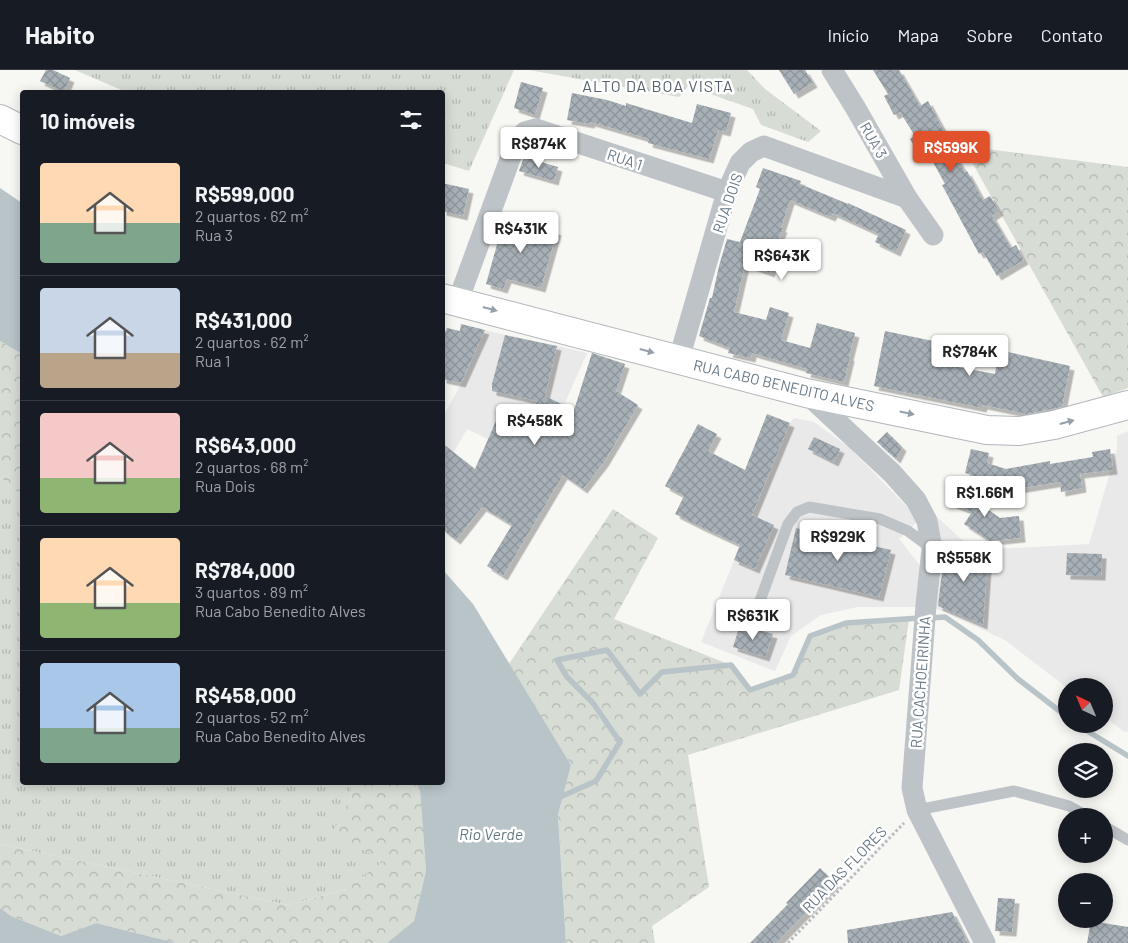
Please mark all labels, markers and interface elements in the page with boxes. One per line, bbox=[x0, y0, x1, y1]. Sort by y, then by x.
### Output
text: Habito bbox=[25, 20, 95, 49]
text: Início bbox=[827, 24, 869, 46]
text: Mapa bbox=[897, 24, 939, 46]
text: Sobre bbox=[967, 24, 1013, 46]
text: Contato bbox=[1041, 24, 1103, 46]
district label: ALTO DA BOA VISTA bbox=[582, 76, 734, 95]
icon: filters bbox=[397, 106, 425, 134]
text: 10 imóveis bbox=[40, 108, 135, 133]
street label: RUA 3 bbox=[857, 119, 891, 161]
pin: R$874K bbox=[498, 126, 580, 169]
pin: R$599K bbox=[910, 131, 992, 173]
text: R$874K bbox=[511, 133, 567, 152]
text: R$599K bbox=[924, 137, 978, 156]
street label: RUA 1 bbox=[605, 145, 645, 173]
street label: RUA DOIS bbox=[708, 171, 746, 235]
text: R$599,000 bbox=[195, 181, 294, 206]
icon: home bbox=[80, 183, 140, 243]
text: 2 quartos · 62 m² bbox=[195, 206, 309, 225]
pin: R$431K bbox=[480, 212, 562, 254]
text: R$431K bbox=[495, 218, 547, 237]
text: Rua 3 bbox=[195, 225, 233, 244]
pin: R$643K bbox=[741, 238, 823, 281]
text: R$643K bbox=[754, 245, 810, 264]
one-way arrow bbox=[482, 306, 497, 314]
text: R$431,000 bbox=[195, 307, 292, 332]
icon: home bbox=[80, 308, 140, 368]
text: 2 quartos · 62 m² bbox=[195, 332, 309, 351]
pin: R$784K bbox=[929, 334, 1011, 377]
text: R$784K bbox=[942, 341, 998, 360]
one-way arrow bbox=[639, 347, 654, 355]
text: Rua 1 bbox=[195, 351, 230, 370]
street label: RUA CABO BENEDITO ALVES bbox=[692, 355, 876, 415]
pin: R$458K bbox=[494, 404, 576, 446]
one-way arrow bbox=[899, 409, 915, 417]
text: R$458K bbox=[507, 410, 563, 429]
one-way arrow bbox=[1059, 418, 1074, 426]
text: R$643,000 bbox=[195, 432, 296, 457]
icon: home bbox=[80, 433, 140, 493]
text: 2 quartos · 68 m² bbox=[195, 457, 308, 476]
text: Rua Dois bbox=[195, 476, 255, 495]
pin: R$1.66M bbox=[939, 476, 1031, 518]
text: R$1.66M bbox=[956, 482, 1014, 501]
pin: R$929K bbox=[797, 520, 879, 562]
text: R$929K bbox=[811, 526, 865, 545]
pin: R$558K bbox=[923, 540, 1005, 583]
text: R$558K bbox=[937, 547, 991, 566]
text: R$784,000 bbox=[195, 557, 295, 582]
icon: home bbox=[80, 558, 140, 618]
text: 3 quartos · 89 m² bbox=[195, 582, 308, 601]
pin: R$631K bbox=[712, 598, 794, 641]
text: Rua Cabo Benedito Alves bbox=[195, 601, 366, 620]
text: R$631K bbox=[727, 605, 779, 624]
street label: RUA CACHOEIRINHA bbox=[906, 615, 934, 749]
north arrow bbox=[1058, 678, 1112, 732]
map controls bbox=[1058, 678, 1113, 928]
text: R$458,000 bbox=[195, 682, 296, 707]
icon: home bbox=[80, 683, 140, 743]
text: 2 quartos · 52 m² bbox=[195, 707, 309, 726]
text: Rua Cabo Benedito Alves bbox=[195, 726, 366, 745]
button: layers bbox=[1058, 743, 1113, 798]
button: + bbox=[1058, 808, 1113, 863]
street label: RUA DAS FLORES bbox=[798, 822, 890, 916]
water label: Rio Verde bbox=[459, 824, 523, 843]
button: − bbox=[1058, 873, 1113, 928]

